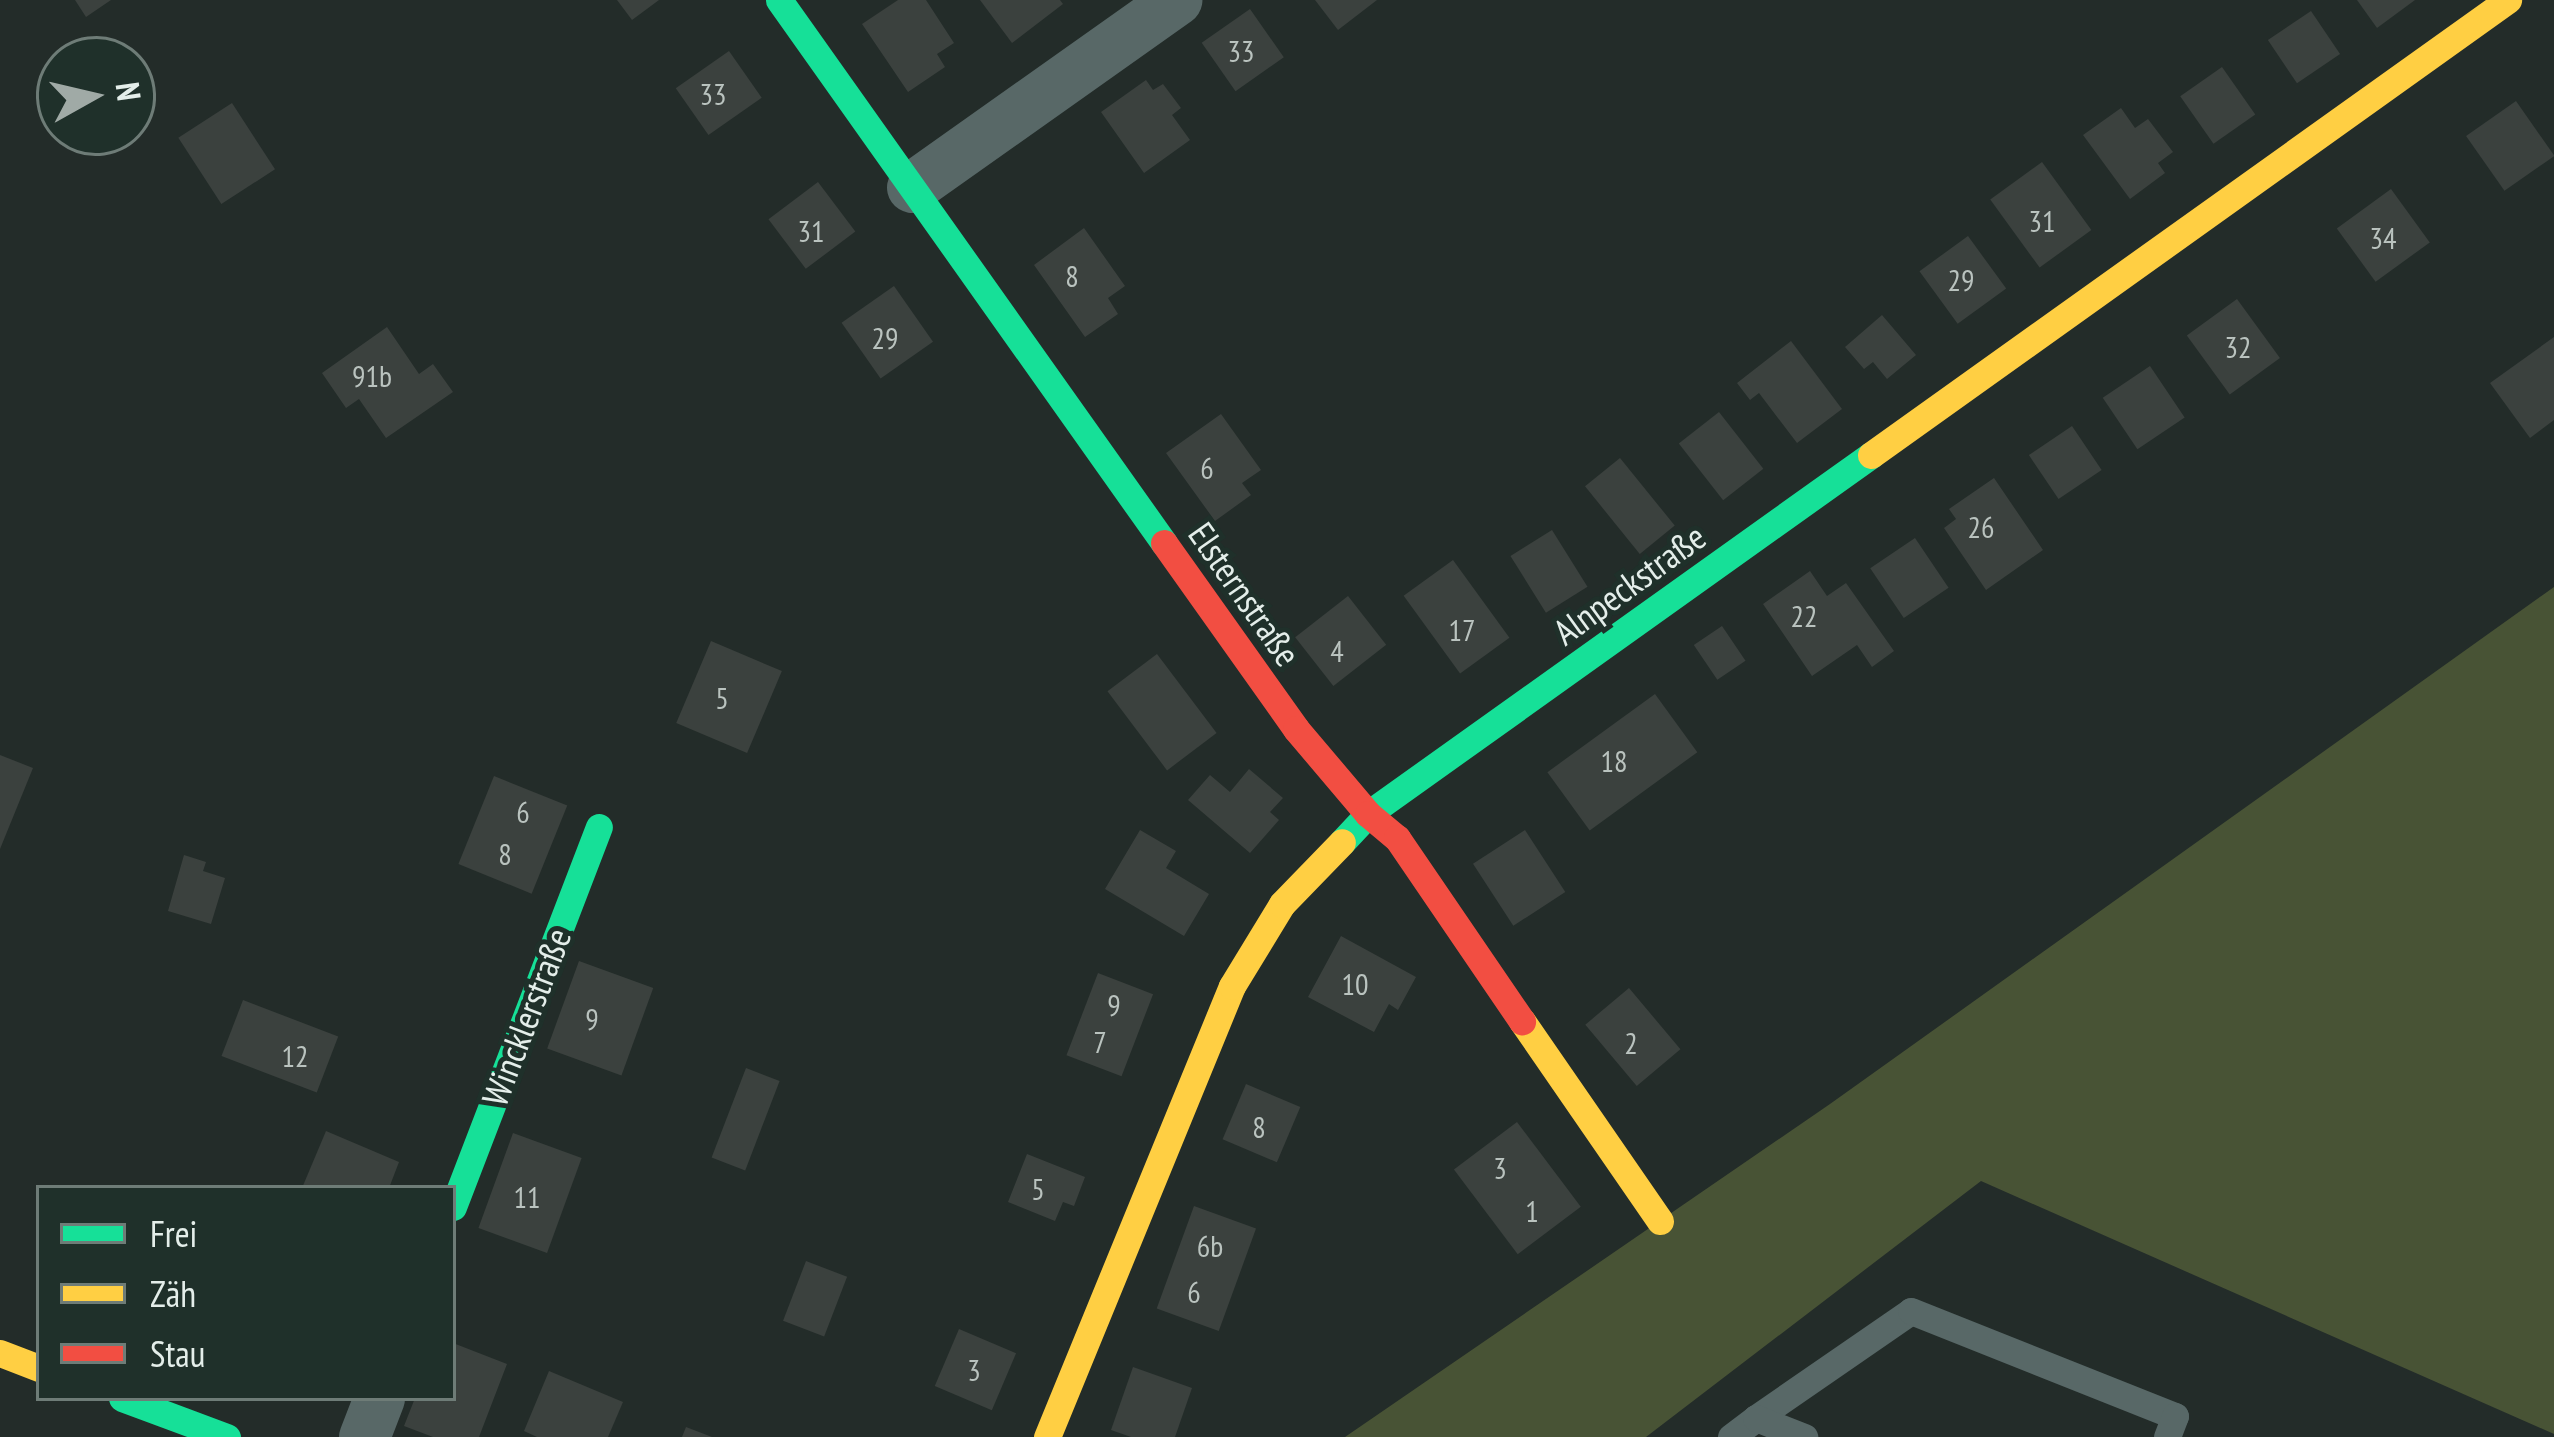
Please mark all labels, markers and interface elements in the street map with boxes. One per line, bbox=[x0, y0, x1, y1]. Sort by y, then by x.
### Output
house number: 33 bbox=[1228, 33, 1254, 69]
north arrow bbox=[36, 36, 156, 156]
house number: 33 bbox=[700, 76, 726, 112]
text: N bbox=[107, 80, 152, 103]
house number: 31 bbox=[2029, 203, 2055, 239]
house number: 31 bbox=[798, 213, 824, 249]
house number: 34 bbox=[2370, 220, 2396, 256]
house number: 8 bbox=[1065, 258, 1079, 294]
house number: 29 bbox=[1948, 262, 1974, 298]
house number: 29 bbox=[872, 320, 898, 356]
house number: 32 bbox=[2225, 329, 2251, 365]
house number: 91b bbox=[352, 358, 392, 394]
house number: 6 bbox=[1200, 450, 1214, 486]
house number: 26 bbox=[1968, 509, 1994, 545]
street label: Elsternstraße bbox=[1180, 514, 1310, 674]
street label: Alnpeckstraße bbox=[1545, 515, 1713, 653]
house number: 22 bbox=[1791, 598, 1817, 634]
house number: 17 bbox=[1449, 612, 1475, 648]
house number: 4 bbox=[1330, 633, 1344, 669]
house number: 5 bbox=[715, 680, 729, 716]
house number: 18 bbox=[1601, 743, 1627, 779]
house number: 6 bbox=[516, 794, 530, 830]
house number: 8 bbox=[498, 836, 512, 872]
street label: Wincklerstraße bbox=[472, 922, 580, 1112]
house number: 10 bbox=[1342, 966, 1368, 1002]
house number: 9 bbox=[1107, 987, 1121, 1023]
house number: 9 bbox=[585, 1001, 599, 1037]
house number: 7 bbox=[1093, 1024, 1107, 1060]
house number: 2 bbox=[1624, 1025, 1638, 1061]
house number: 12 bbox=[282, 1038, 308, 1074]
house number: 8 bbox=[1252, 1109, 1266, 1145]
house number: 3 bbox=[1493, 1150, 1507, 1186]
house number: 5 bbox=[1031, 1171, 1045, 1207]
house number: 11 bbox=[514, 1179, 540, 1215]
legend bbox=[36, 1185, 456, 1401]
house number: 1 bbox=[1525, 1193, 1539, 1229]
text: Frei bbox=[150, 1210, 197, 1257]
house number: 6b bbox=[1197, 1228, 1223, 1264]
text: Zäh bbox=[150, 1270, 196, 1317]
house number: 6 bbox=[1187, 1274, 1201, 1310]
text: Stau bbox=[150, 1330, 205, 1377]
house number: 3 bbox=[967, 1352, 981, 1388]

